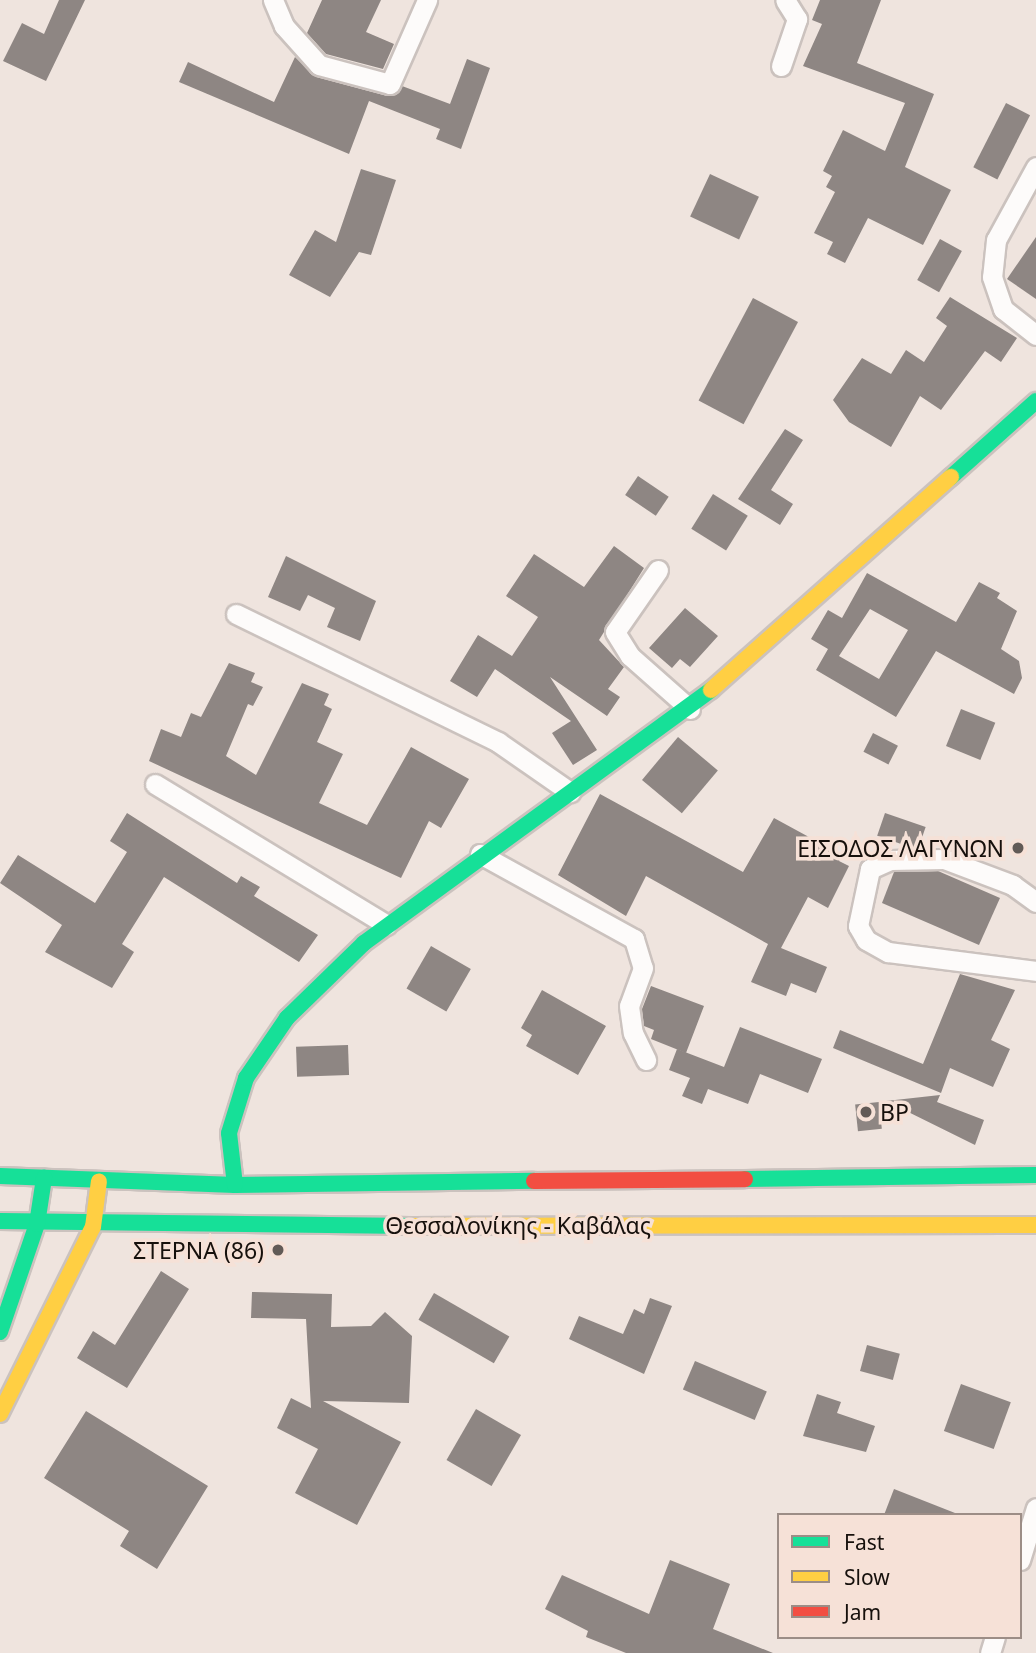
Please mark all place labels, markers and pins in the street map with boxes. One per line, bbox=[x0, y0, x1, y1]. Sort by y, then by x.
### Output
place label: ΕΙΣΟΔΟΣ ΛΑΓΥΝΩΝ bbox=[797, 834, 1004, 862]
marker: ΕΙΣΟΔΟΣ ΛΑΓΥΝΩΝ bbox=[1010, 840, 1026, 856]
place label: BP bbox=[880, 1098, 909, 1126]
marker: BP bbox=[858, 1104, 874, 1120]
place label: ΣΤΕΡΝΑ (86) bbox=[133, 1236, 264, 1264]
marker: ΣΤΕΡΝΑ (86) bbox=[270, 1242, 286, 1258]

